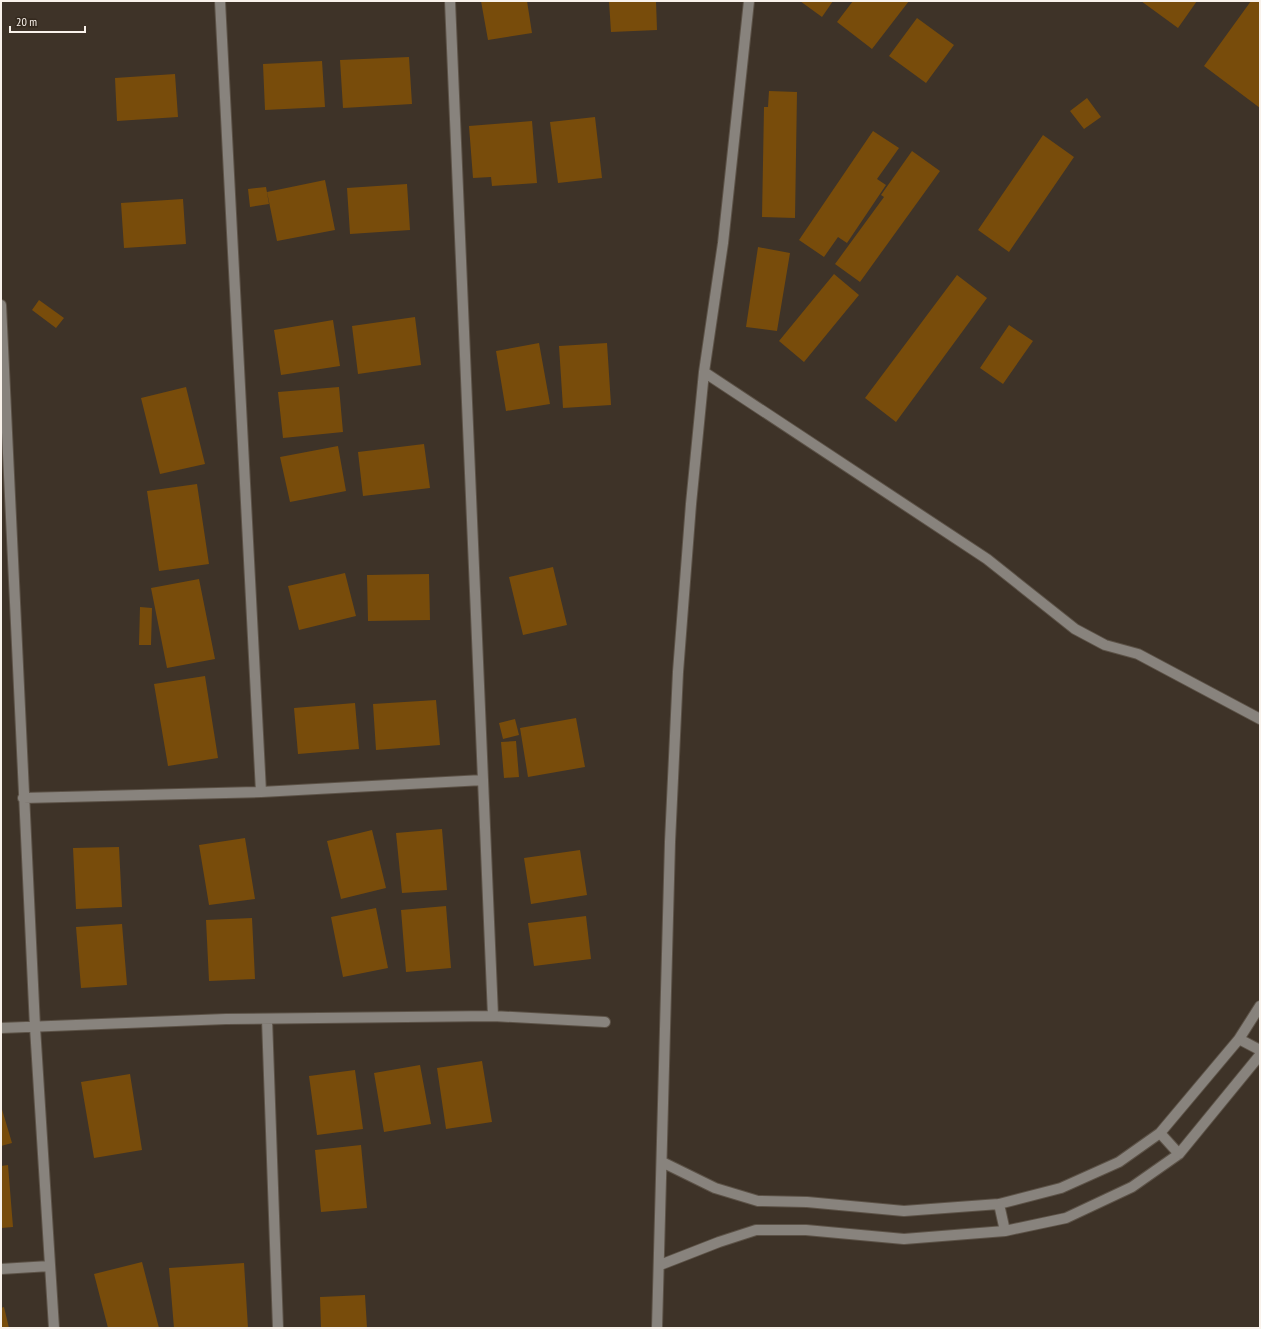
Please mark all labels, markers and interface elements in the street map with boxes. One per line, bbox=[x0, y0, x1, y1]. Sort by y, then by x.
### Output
scale bar bbox=[10, 8, 85, 34]
text: 20 m bbox=[16, 14, 37, 29]

